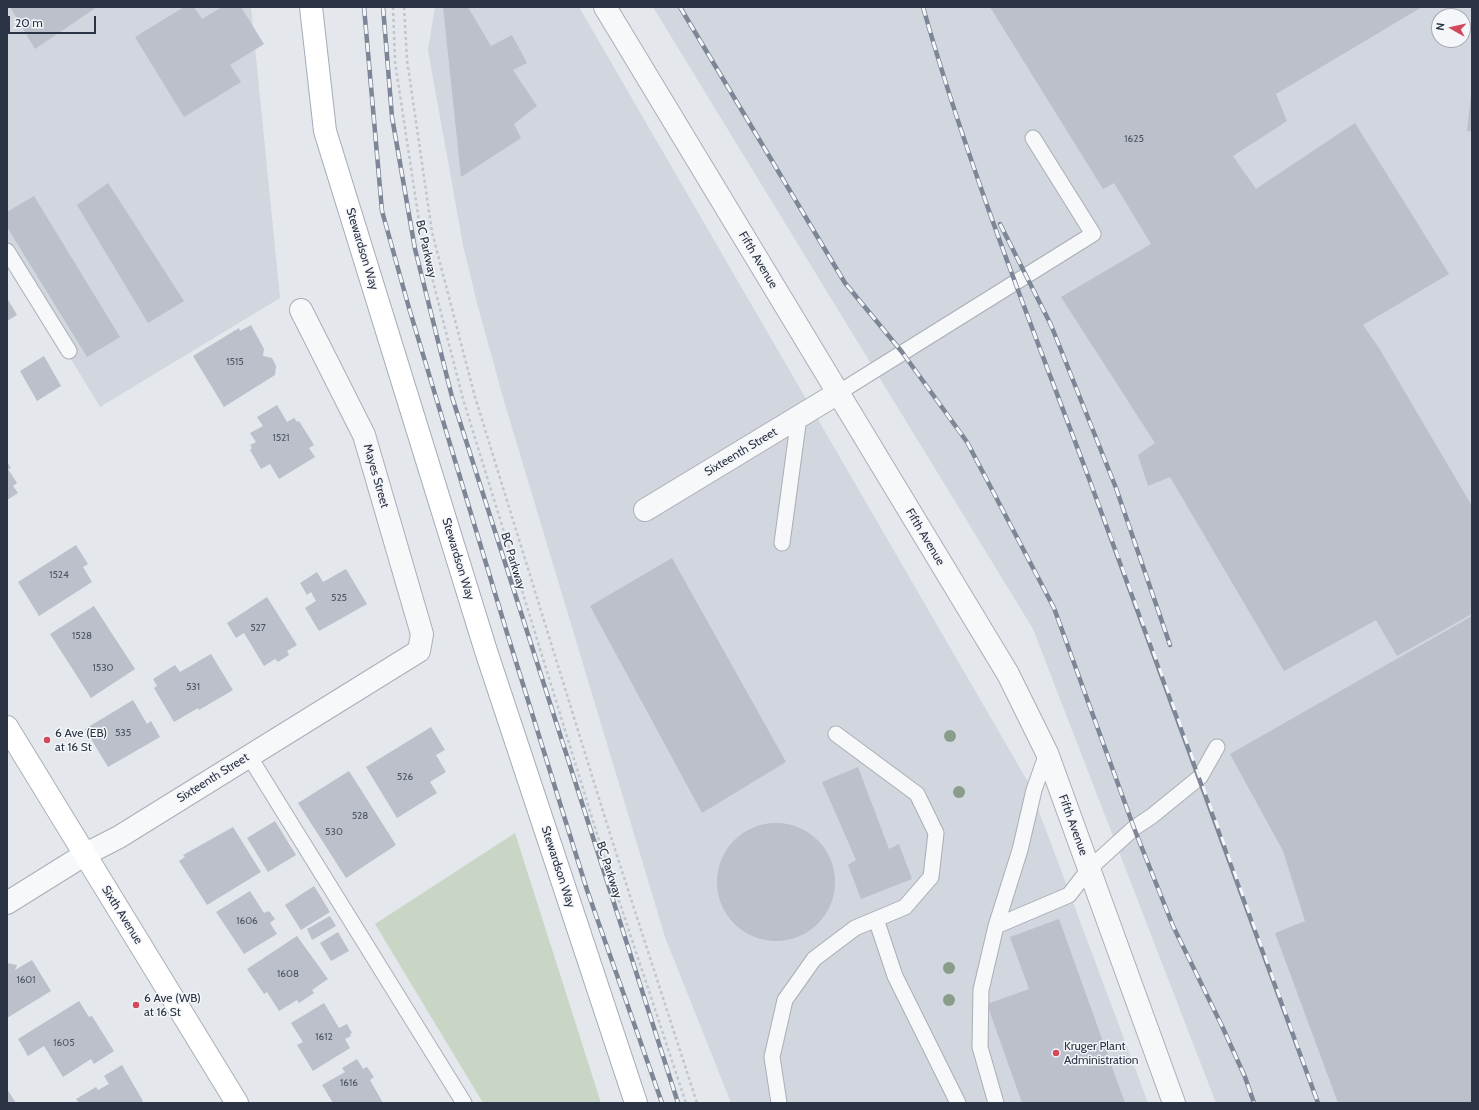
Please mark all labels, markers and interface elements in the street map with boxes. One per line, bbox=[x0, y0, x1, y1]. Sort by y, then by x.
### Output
scale bar bbox=[10, 8, 98, 34]
north arrow bbox=[1431, 8, 1471, 48]
text: 20 m bbox=[15, 15, 43, 30]
text: N bbox=[1433, 22, 1448, 31]
house number: 1625 bbox=[1124, 133, 1144, 145]
street label: Stewardson Way bbox=[343, 206, 381, 292]
street label: BC Parkway bbox=[412, 219, 440, 279]
street label: Fifth Avenue bbox=[735, 229, 781, 291]
house number: 1515 bbox=[226, 356, 244, 368]
street label: Sixteenth Street bbox=[702, 425, 780, 479]
house number: 1521 bbox=[272, 432, 290, 444]
street label: Mayes Street bbox=[360, 442, 392, 510]
street label: Fifth Avenue bbox=[902, 506, 948, 568]
street label: Stewardson Way bbox=[439, 516, 477, 602]
street label: BC Parkway bbox=[497, 531, 529, 591]
house number: 1524 bbox=[49, 569, 69, 581]
house number: 525 bbox=[331, 592, 347, 604]
house number: 527 bbox=[250, 622, 266, 634]
house number: 1528 bbox=[72, 630, 92, 642]
house number: 1530 bbox=[92, 662, 114, 674]
house number: 531 bbox=[186, 681, 200, 693]
place label: 6 Ave (EB) at 16 St bbox=[55, 726, 107, 754]
house number: 535 bbox=[115, 727, 131, 739]
marker: 6 Ave (EB) at 16 St bbox=[42, 735, 52, 745]
street label: Sixteenth Street bbox=[174, 750, 252, 806]
house number: 526 bbox=[397, 771, 413, 783]
street label: Fifth Avenue bbox=[1055, 792, 1091, 858]
house number: 528 bbox=[352, 810, 368, 822]
street label: Stewardson Way bbox=[538, 824, 578, 910]
house number: 530 bbox=[325, 826, 343, 838]
street label: BC Parkway bbox=[593, 840, 625, 900]
street label: Sixth Avenue bbox=[98, 883, 146, 947]
house number: 1606 bbox=[236, 915, 258, 927]
house number: 1608 bbox=[277, 968, 299, 980]
house number: 1601 bbox=[16, 974, 36, 986]
place label: 6 Ave (WB) at 16 St bbox=[144, 991, 201, 1019]
marker: 6 Ave (WB) at 16 St bbox=[131, 1000, 141, 1010]
house number: 1612 bbox=[315, 1031, 333, 1043]
house number: 1605 bbox=[53, 1037, 75, 1049]
place label: Kruger Plant Administration bbox=[1064, 1039, 1138, 1067]
marker: Kruger Plant Administration bbox=[1051, 1048, 1061, 1058]
house number: 1616 bbox=[340, 1077, 358, 1089]

